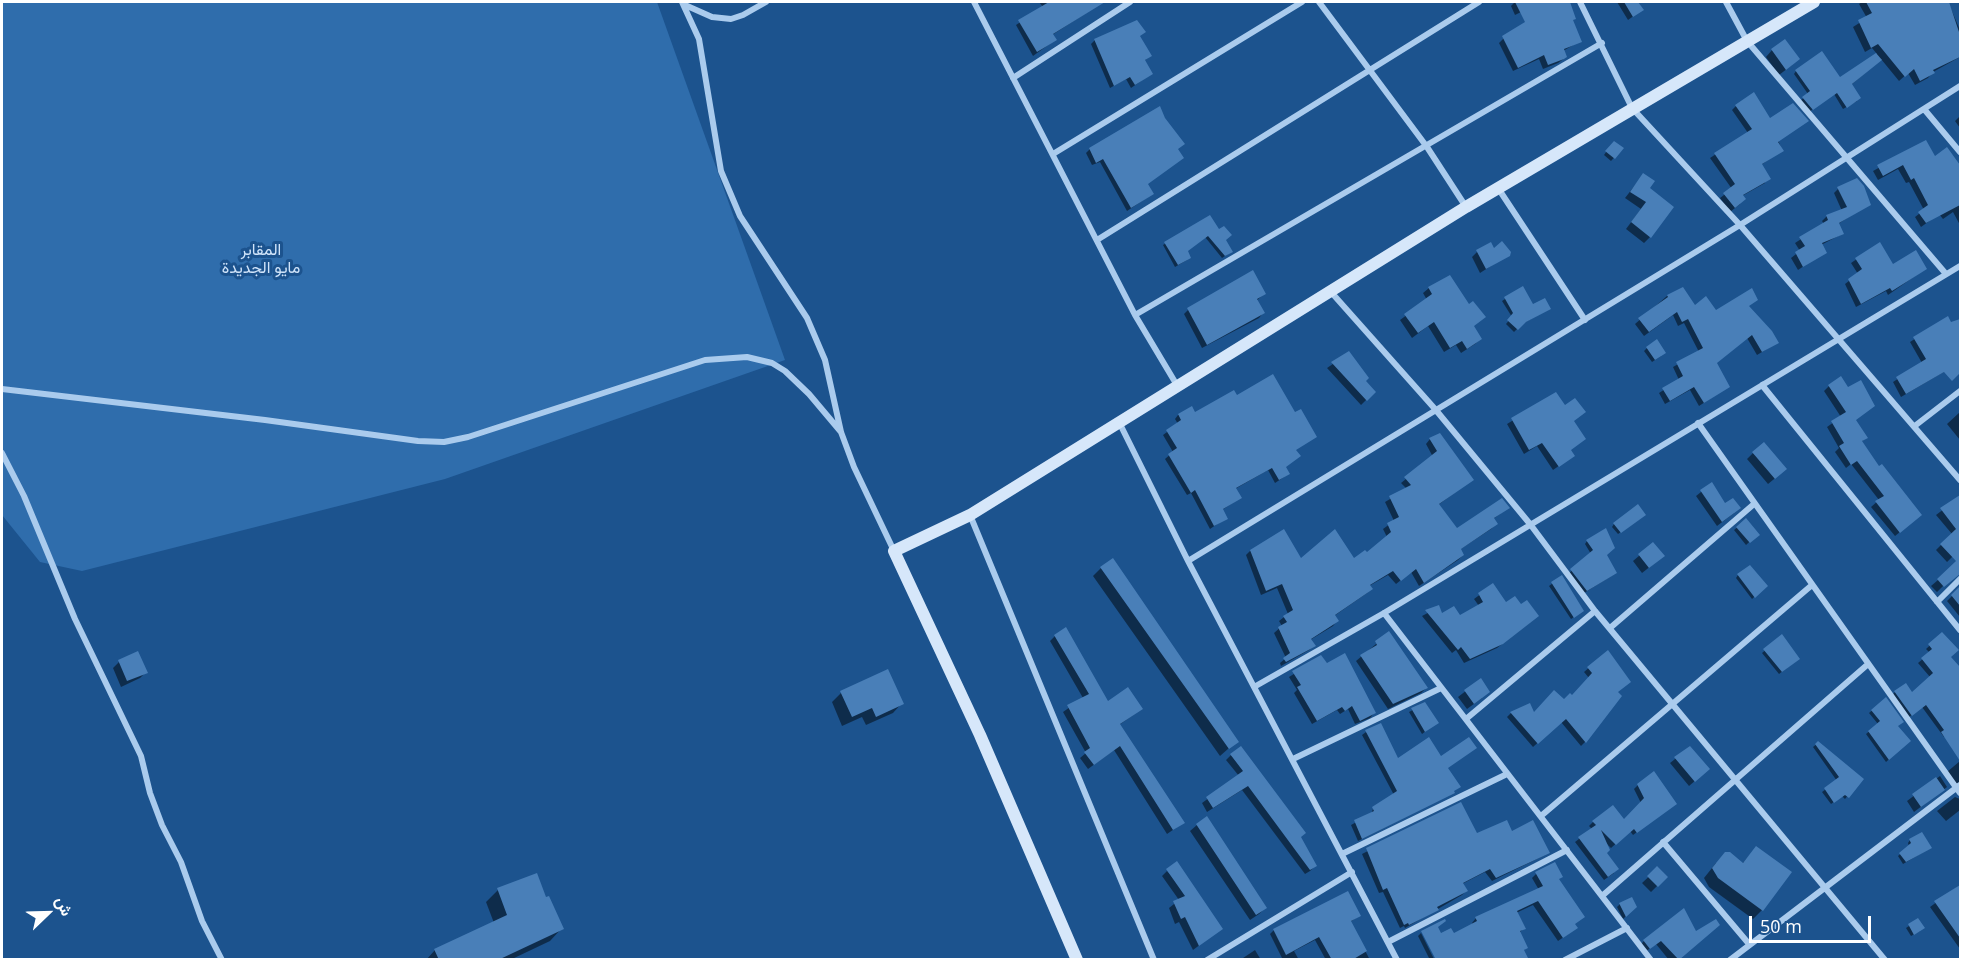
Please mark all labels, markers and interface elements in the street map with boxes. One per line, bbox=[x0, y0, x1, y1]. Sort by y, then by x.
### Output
park label: المقابر مايو الجديدة bbox=[222, 240, 300, 278]
north arrow bbox=[18, 883, 78, 943]
text: ش bbox=[51, 893, 78, 919]
scale bar bbox=[1752, 904, 1874, 942]
text: 50 m bbox=[1760, 914, 1802, 938]

